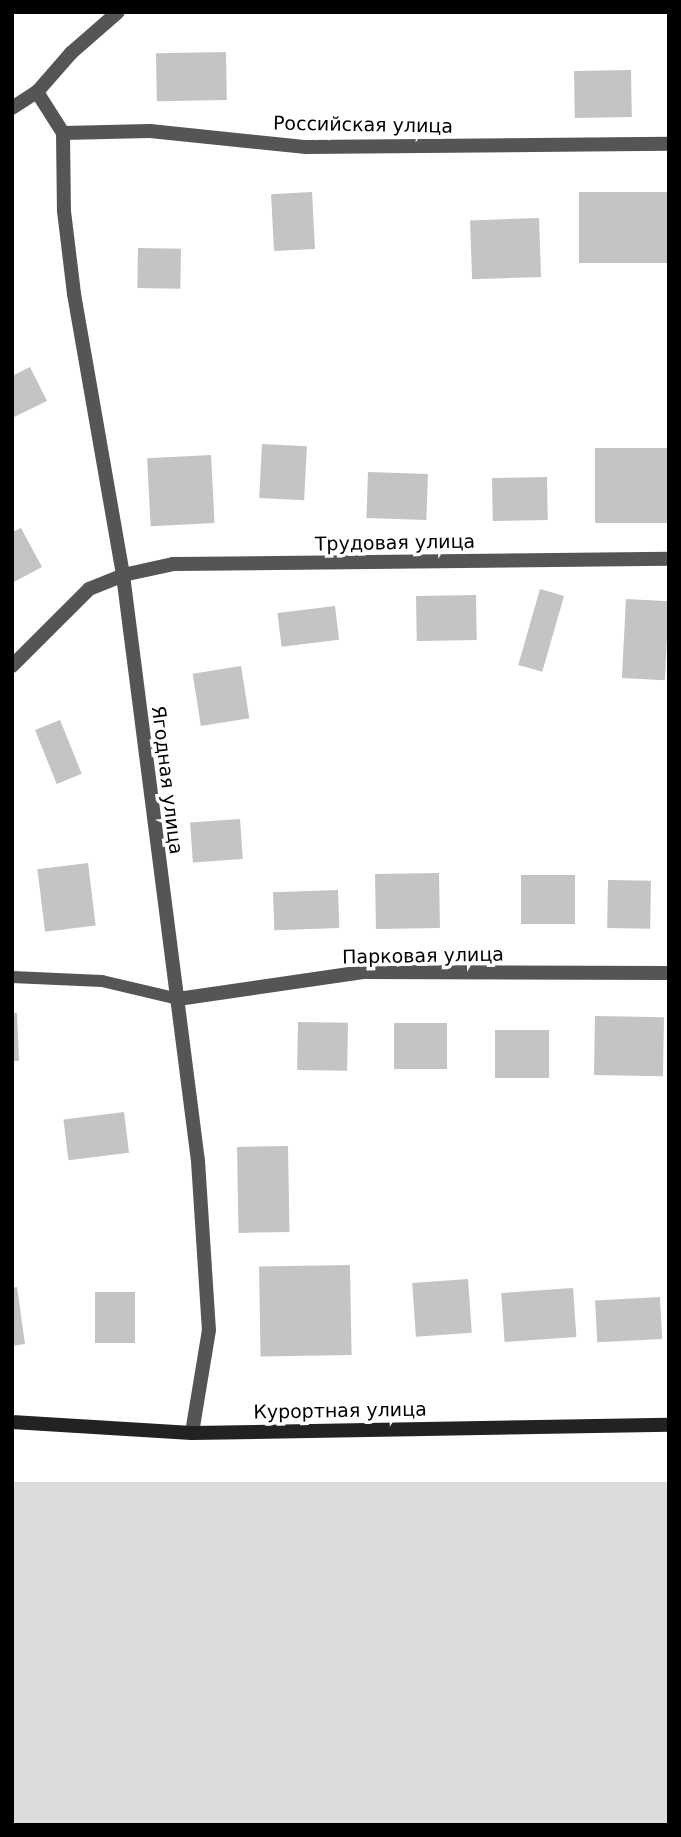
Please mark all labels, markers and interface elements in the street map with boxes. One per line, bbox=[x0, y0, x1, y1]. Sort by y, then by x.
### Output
street label: Российская улица bbox=[273, 112, 453, 138]
street label: Трудовая улица bbox=[315, 530, 475, 556]
street label: Ягодная улица bbox=[147, 704, 187, 856]
street label: Парковая улица bbox=[342, 943, 504, 969]
street label: Курортная улица bbox=[253, 1398, 427, 1424]

